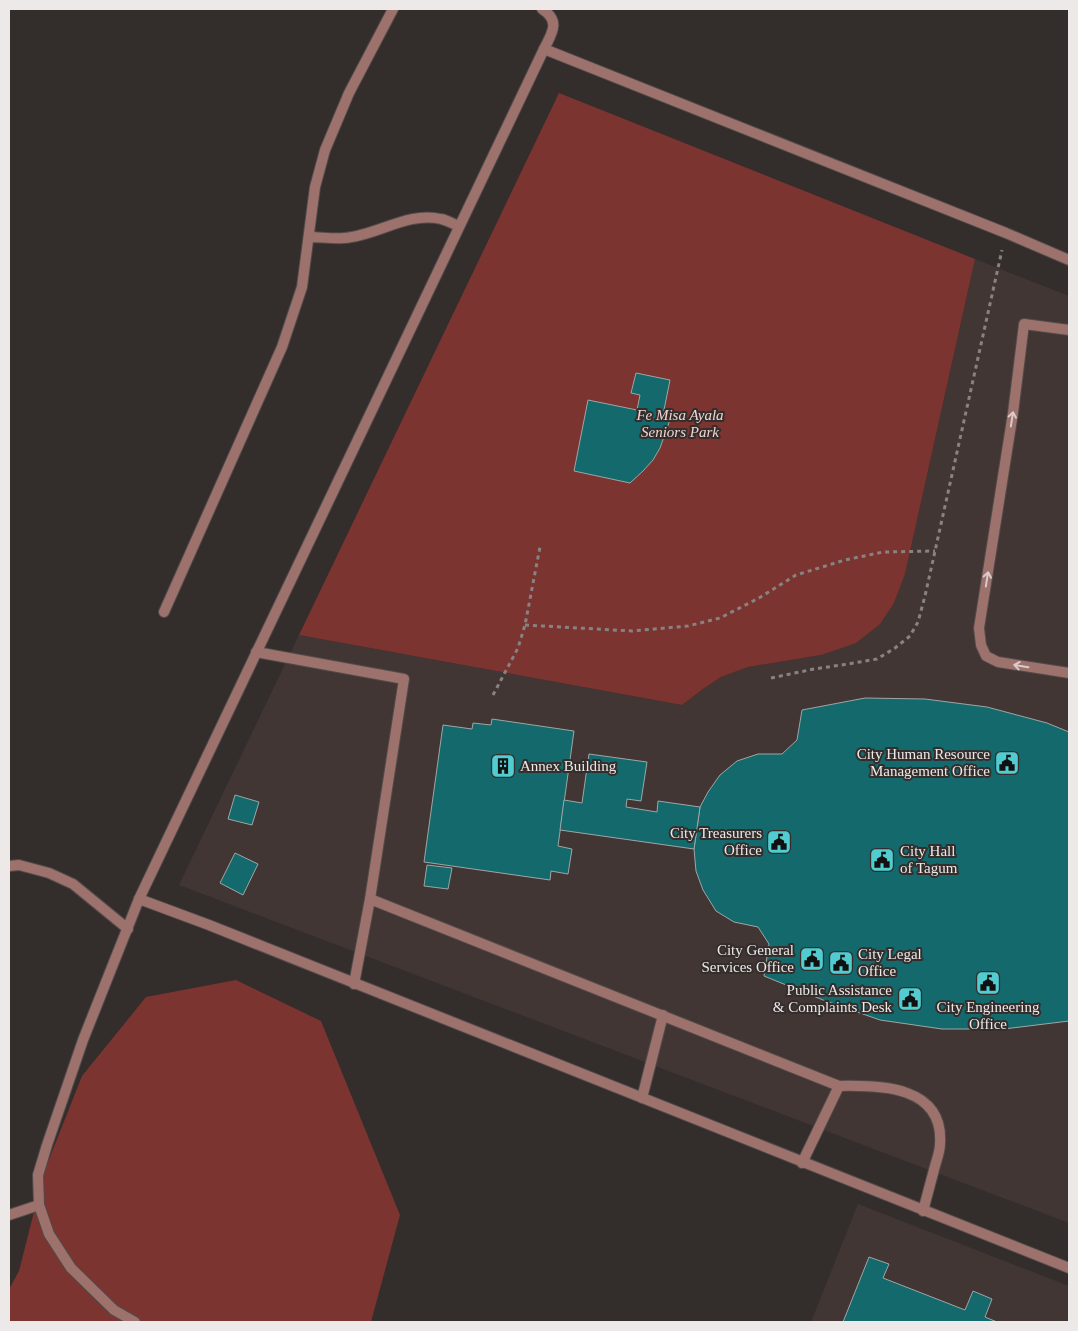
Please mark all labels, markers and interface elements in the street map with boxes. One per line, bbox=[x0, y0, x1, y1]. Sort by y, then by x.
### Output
park label: Fe Misa Ayala Seniors Park bbox=[635, 407, 724, 440]
one-way arrow bbox=[1007, 411, 1017, 427]
one-way arrow bbox=[982, 572, 992, 588]
one-way arrow bbox=[1013, 660, 1029, 670]
place label: City Human Resource Management Office bbox=[857, 746, 990, 779]
public building icon: City Human Resource Management Office bbox=[994, 750, 1020, 776]
building icon: Annex Building bbox=[490, 753, 516, 779]
place label: Annex Building bbox=[520, 758, 617, 774]
place label: City Treasurers Office bbox=[670, 825, 762, 858]
public building icon: City Treasurers Office bbox=[766, 829, 792, 855]
place label: City Hall of Tagum bbox=[900, 843, 958, 876]
public building icon: City Hall of Tagum bbox=[869, 847, 895, 873]
place label: City General Services Office bbox=[701, 942, 794, 975]
public building icon: City General Services Office bbox=[799, 946, 825, 972]
place label: City Legal Office bbox=[858, 946, 922, 979]
public building icon: City Legal Office bbox=[828, 950, 854, 976]
public building icon: City Engineering Office bbox=[975, 970, 1001, 996]
place label: Public Assistance & Complaints Desk bbox=[773, 982, 892, 1015]
public building icon: Public Assistance & Complaints Desk bbox=[897, 986, 923, 1012]
place label: City Engineering Office bbox=[937, 999, 1040, 1032]

